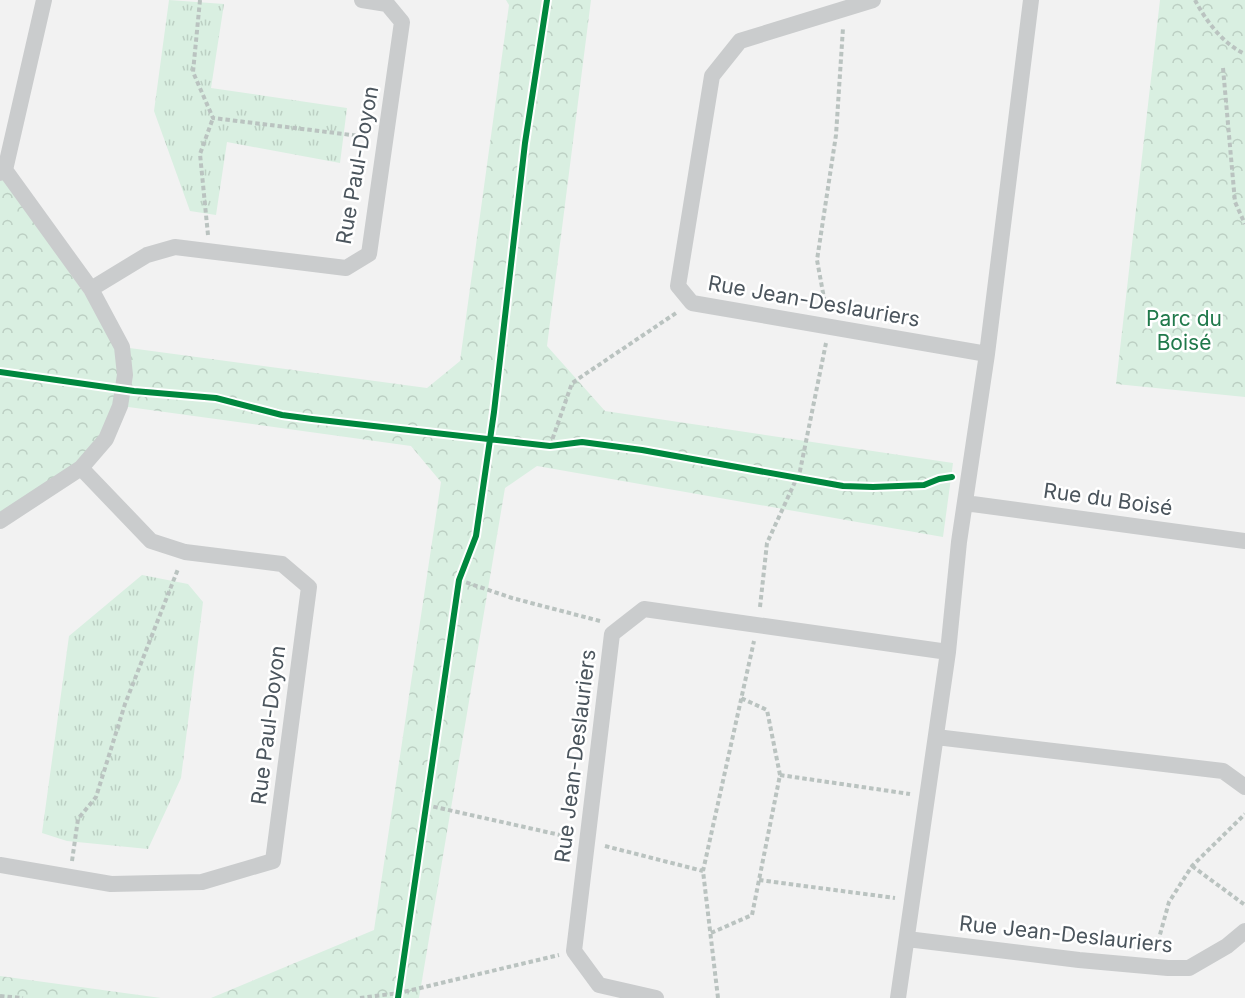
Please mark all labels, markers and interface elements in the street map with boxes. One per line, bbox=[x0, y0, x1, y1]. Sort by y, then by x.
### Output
street label: Rue Paul-Doyon bbox=[331, 84, 383, 246]
street label: Rue Jean-Deslauriers bbox=[706, 270, 922, 332]
park label: Parc du Boisé bbox=[1146, 306, 1222, 355]
street label: Rue du Boisé bbox=[1042, 478, 1174, 520]
street label: Rue Paul-Doyon bbox=[246, 644, 290, 806]
street label: Rue Jean-Deslauriers bbox=[550, 648, 600, 864]
street label: Rue Jean-Deslauriers bbox=[958, 910, 1174, 958]

